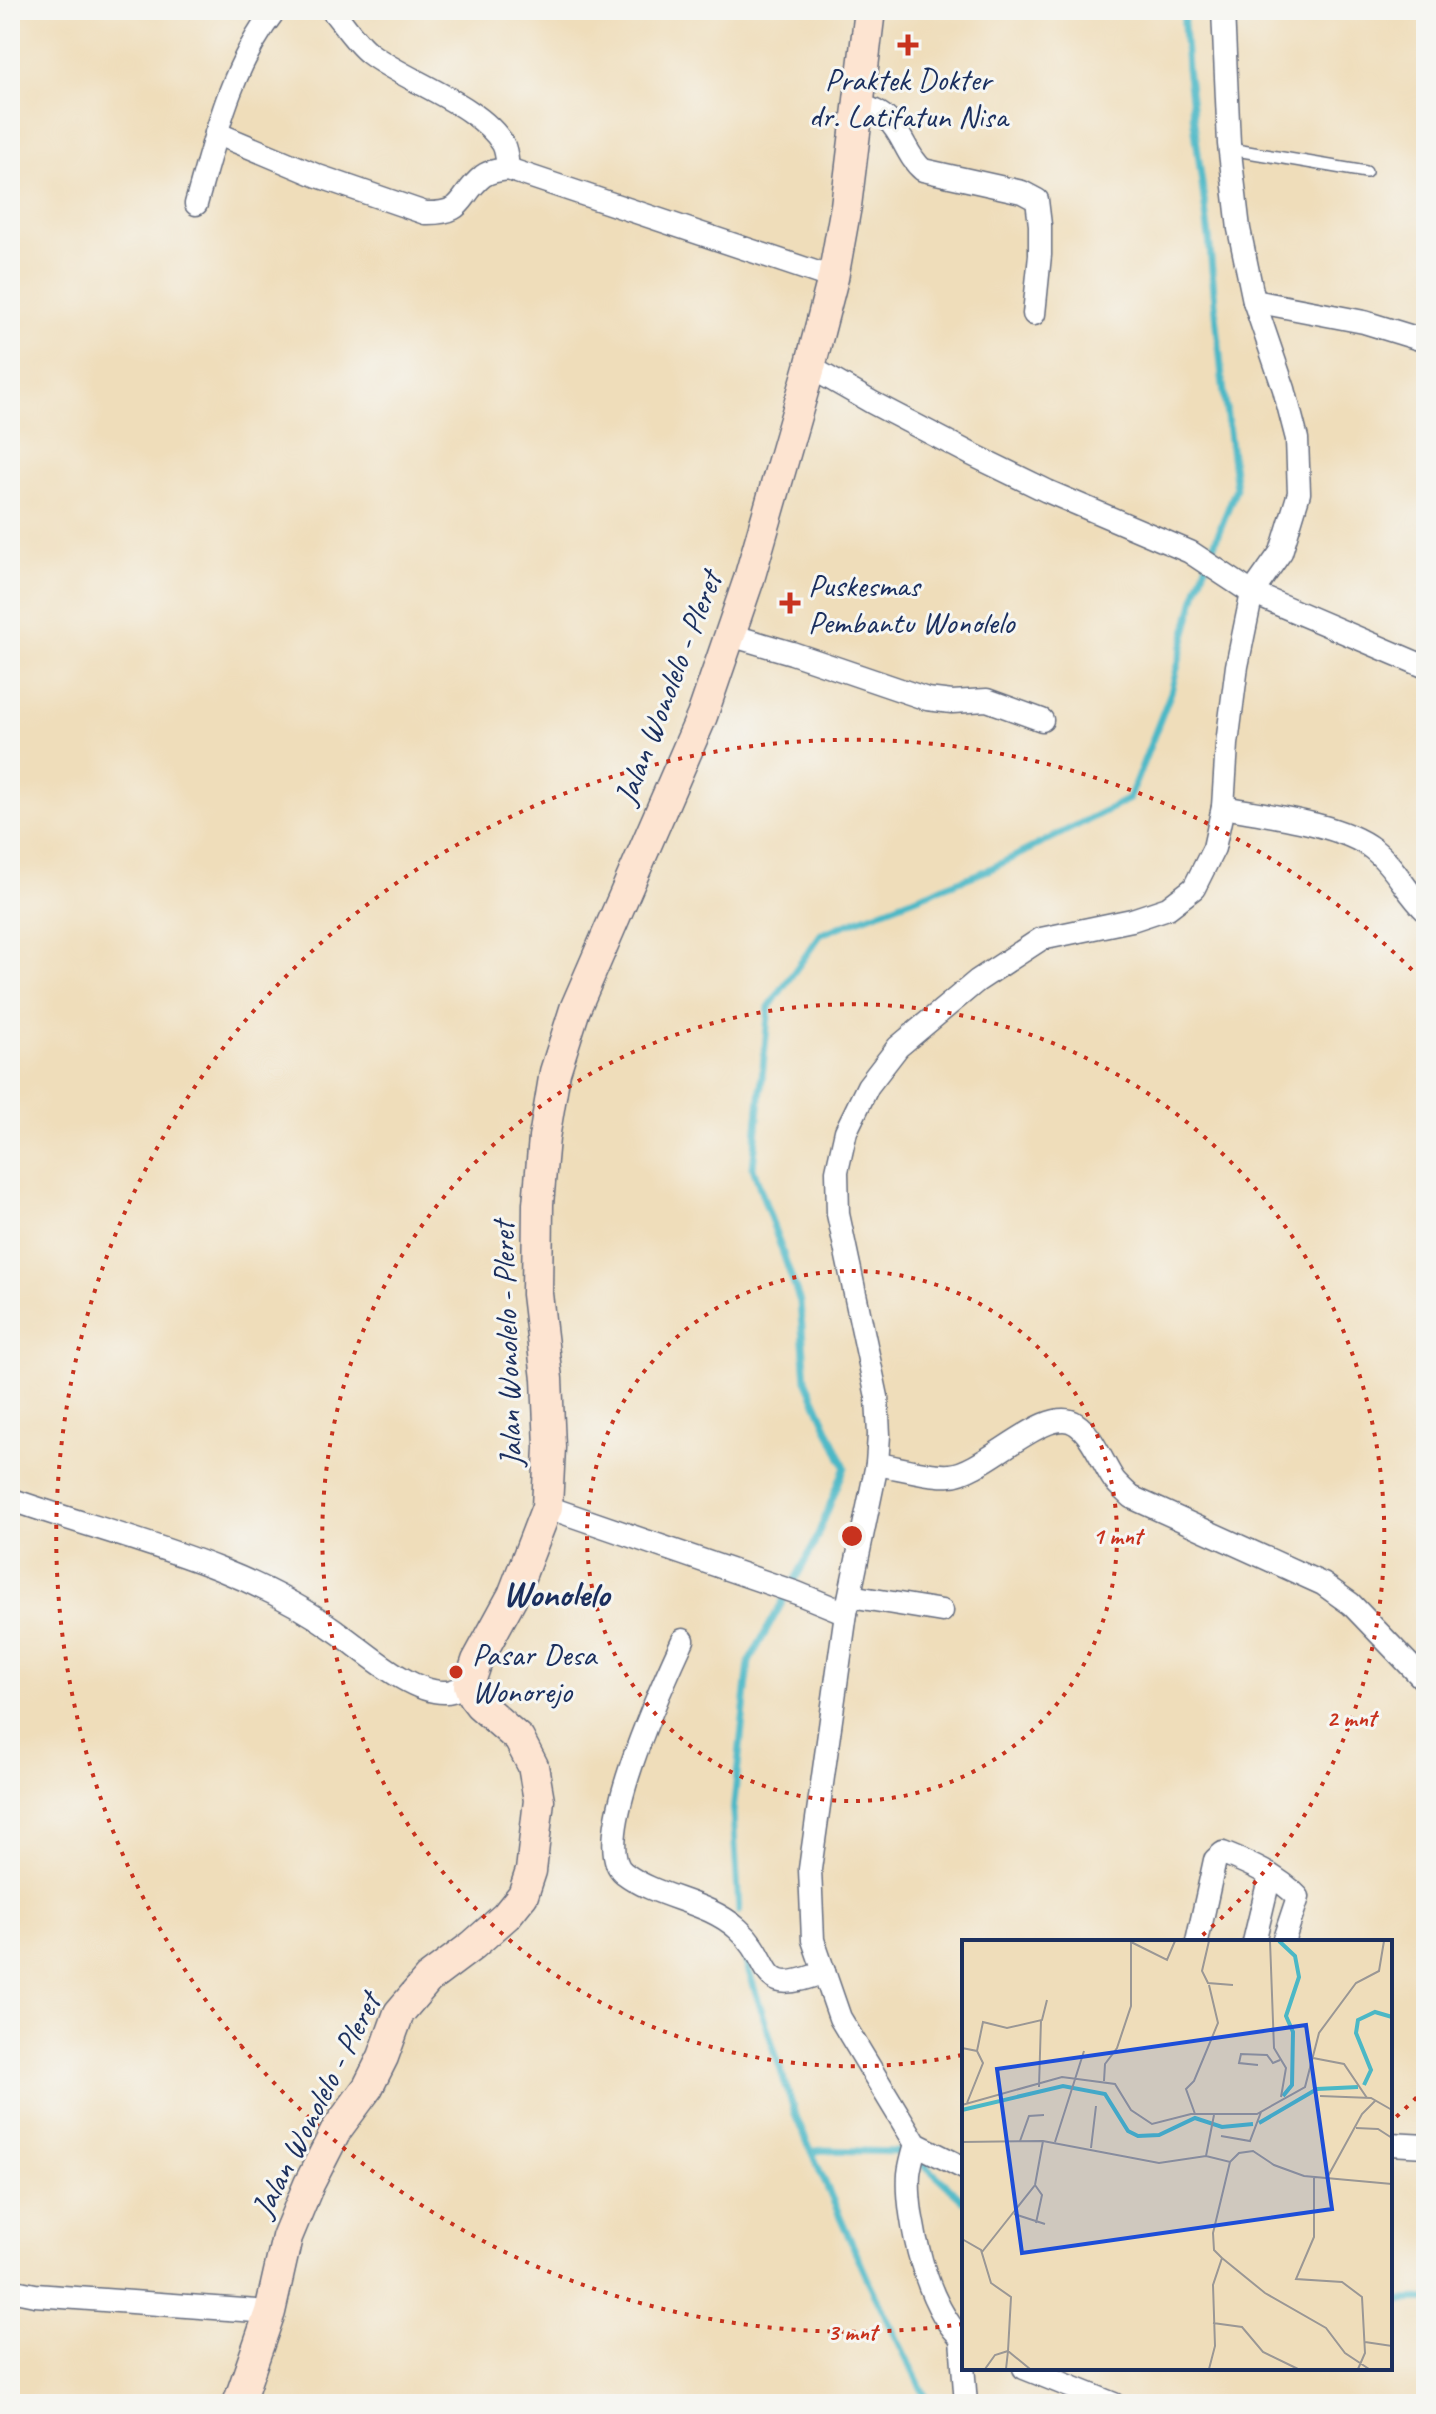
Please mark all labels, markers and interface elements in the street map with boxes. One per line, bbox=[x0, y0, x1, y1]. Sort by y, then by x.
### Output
marker: Praktek Dokter dr. Latifatun Nisa bbox=[897, 34, 919, 56]
place label: Praktek Dokter dr. Latifatun Nisa bbox=[809, 59, 1010, 137]
street label: Jalan Wonolelo - Pleret bbox=[604, 562, 733, 812]
place label: Puskesmas Pembantu Wonolelo bbox=[808, 565, 1016, 643]
marker: Puskesmas Pembantu Wonolelo bbox=[779, 592, 801, 614]
street label: Jalan Wonolelo - Pleret bbox=[482, 1216, 532, 1470]
text: 1 mnt bbox=[1092, 1521, 1146, 1551]
centre of rings bbox=[838, 1522, 866, 1550]
district label: Wonolelo bbox=[503, 1571, 612, 1617]
place label: Pasar Desa Wonorejo bbox=[472, 1634, 598, 1712]
marker: Pasar Desa Wonorejo bbox=[447, 1663, 465, 1681]
text: 2 mnt bbox=[1326, 1703, 1380, 1733]
inset map bbox=[962, 1940, 1392, 2370]
street label: Jalan Wonolelo - Pleret bbox=[241, 1982, 392, 2226]
text: 3 mnt bbox=[827, 2317, 881, 2347]

